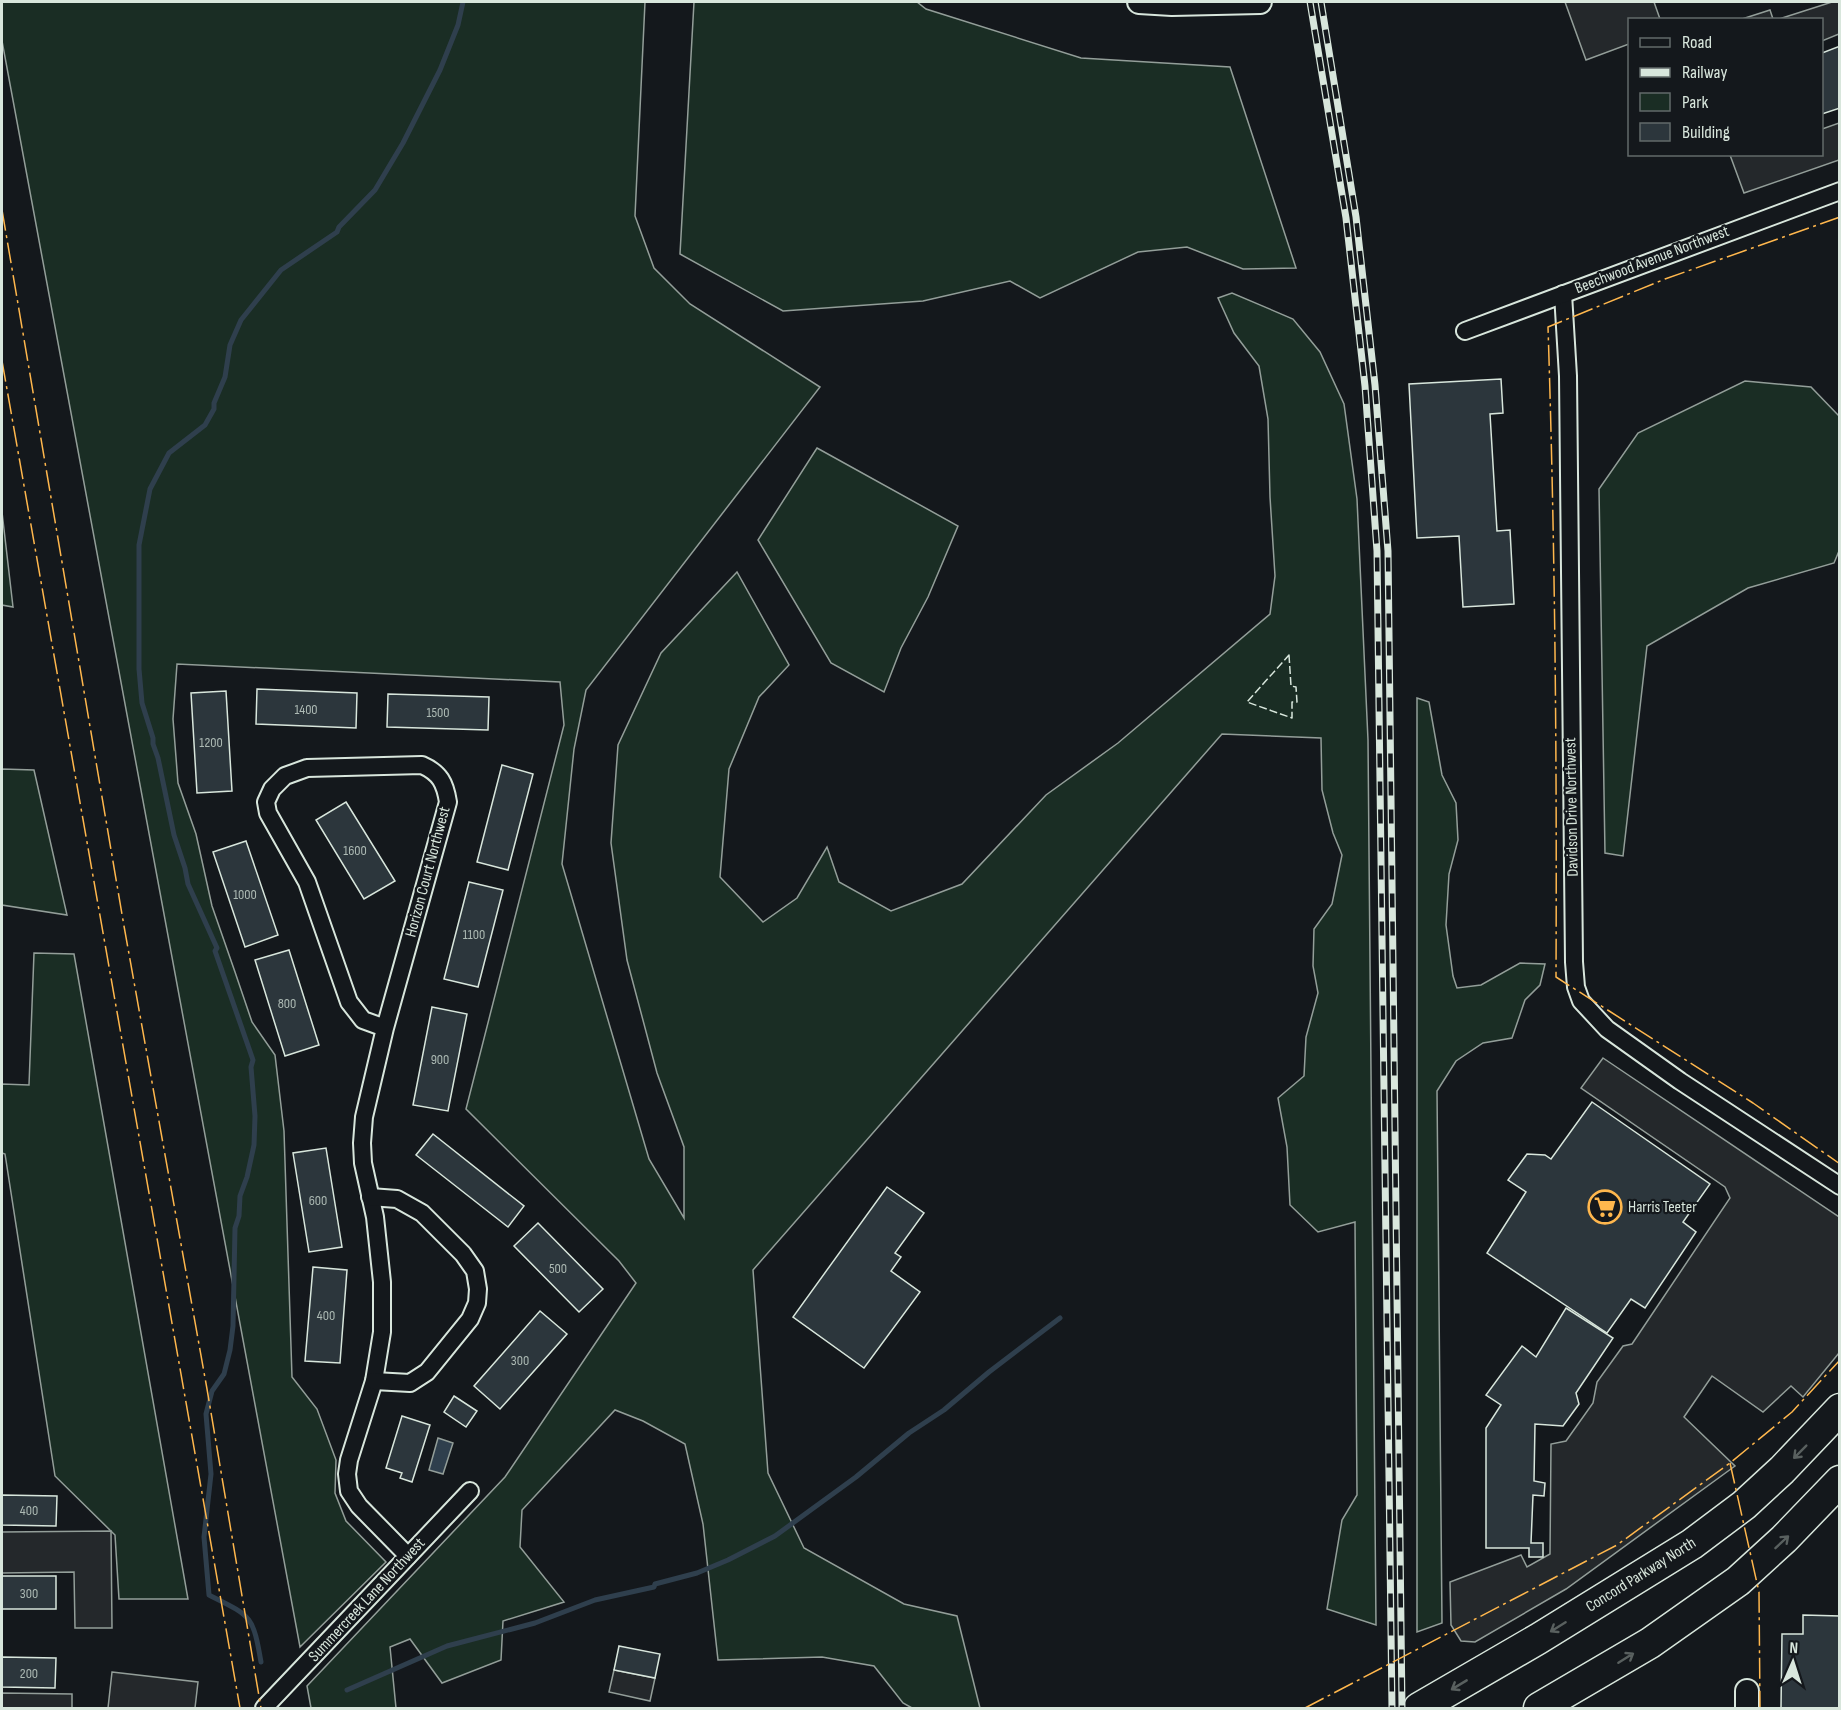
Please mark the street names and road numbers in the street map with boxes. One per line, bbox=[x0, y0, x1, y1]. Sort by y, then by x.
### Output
street label: Beechwood Avenue Northwest bbox=[1572, 222, 1732, 298]
street label: Davidson Drive Northwest bbox=[1561, 737, 1583, 877]
street label: Horizon Court Northwest bbox=[401, 805, 455, 939]
street label: Summercreek Lane Northwest bbox=[305, 1534, 429, 1666]
street label: Concord Parkway North bbox=[1583, 1534, 1699, 1616]

